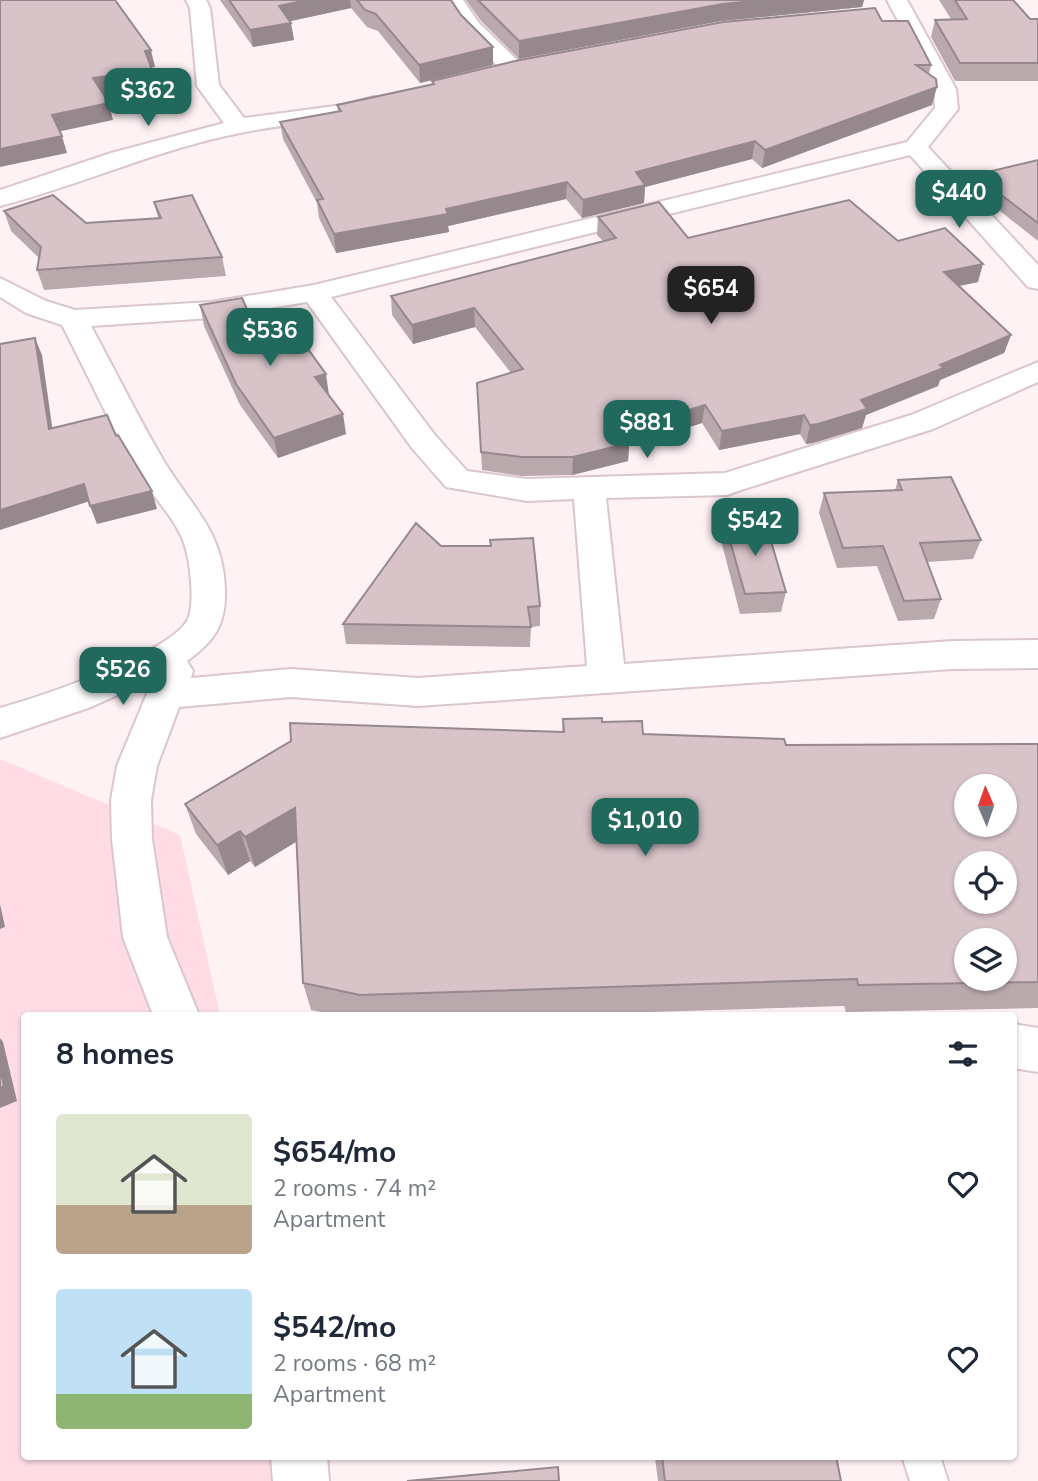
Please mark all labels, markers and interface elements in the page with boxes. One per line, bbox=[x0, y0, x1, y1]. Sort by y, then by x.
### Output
pin: $362 bbox=[107, 68, 189, 128]
text: $362 bbox=[120, 75, 176, 106]
pin: $440 bbox=[918, 170, 1000, 230]
text: $440 bbox=[931, 177, 987, 208]
pin: $654 bbox=[670, 266, 752, 326]
text: $654 bbox=[683, 273, 739, 304]
pin: $536 bbox=[229, 308, 311, 368]
text: $536 bbox=[242, 315, 298, 346]
pin: $881 bbox=[606, 400, 688, 460]
text: $881 bbox=[619, 407, 675, 438]
pin: $542 bbox=[714, 498, 796, 558]
text: $542 bbox=[727, 505, 783, 536]
pin: $526 bbox=[82, 648, 164, 707]
text: $526 bbox=[95, 654, 151, 685]
north arrow bbox=[954, 774, 1017, 836]
map controls bbox=[954, 774, 1017, 991]
pin: $1,010 bbox=[588, 798, 702, 858]
text: $1,010 bbox=[608, 805, 682, 836]
button: locate bbox=[954, 851, 1017, 914]
button: layers bbox=[954, 928, 1017, 991]
text: 8 homes bbox=[56, 1034, 174, 1075]
icon: filters bbox=[944, 1035, 982, 1073]
text: $654/mo bbox=[273, 1132, 396, 1173]
icon: home bbox=[112, 1142, 196, 1226]
icon: heart bbox=[944, 1165, 982, 1203]
text: 2 rooms · 74 m² bbox=[273, 1173, 436, 1204]
text: Apartment bbox=[273, 1204, 385, 1235]
text: $542/mo bbox=[273, 1307, 396, 1348]
icon: home bbox=[112, 1317, 196, 1401]
icon: heart bbox=[944, 1340, 982, 1378]
text: 2 rooms · 68 m² bbox=[273, 1348, 436, 1379]
text: Apartment bbox=[273, 1379, 385, 1410]

